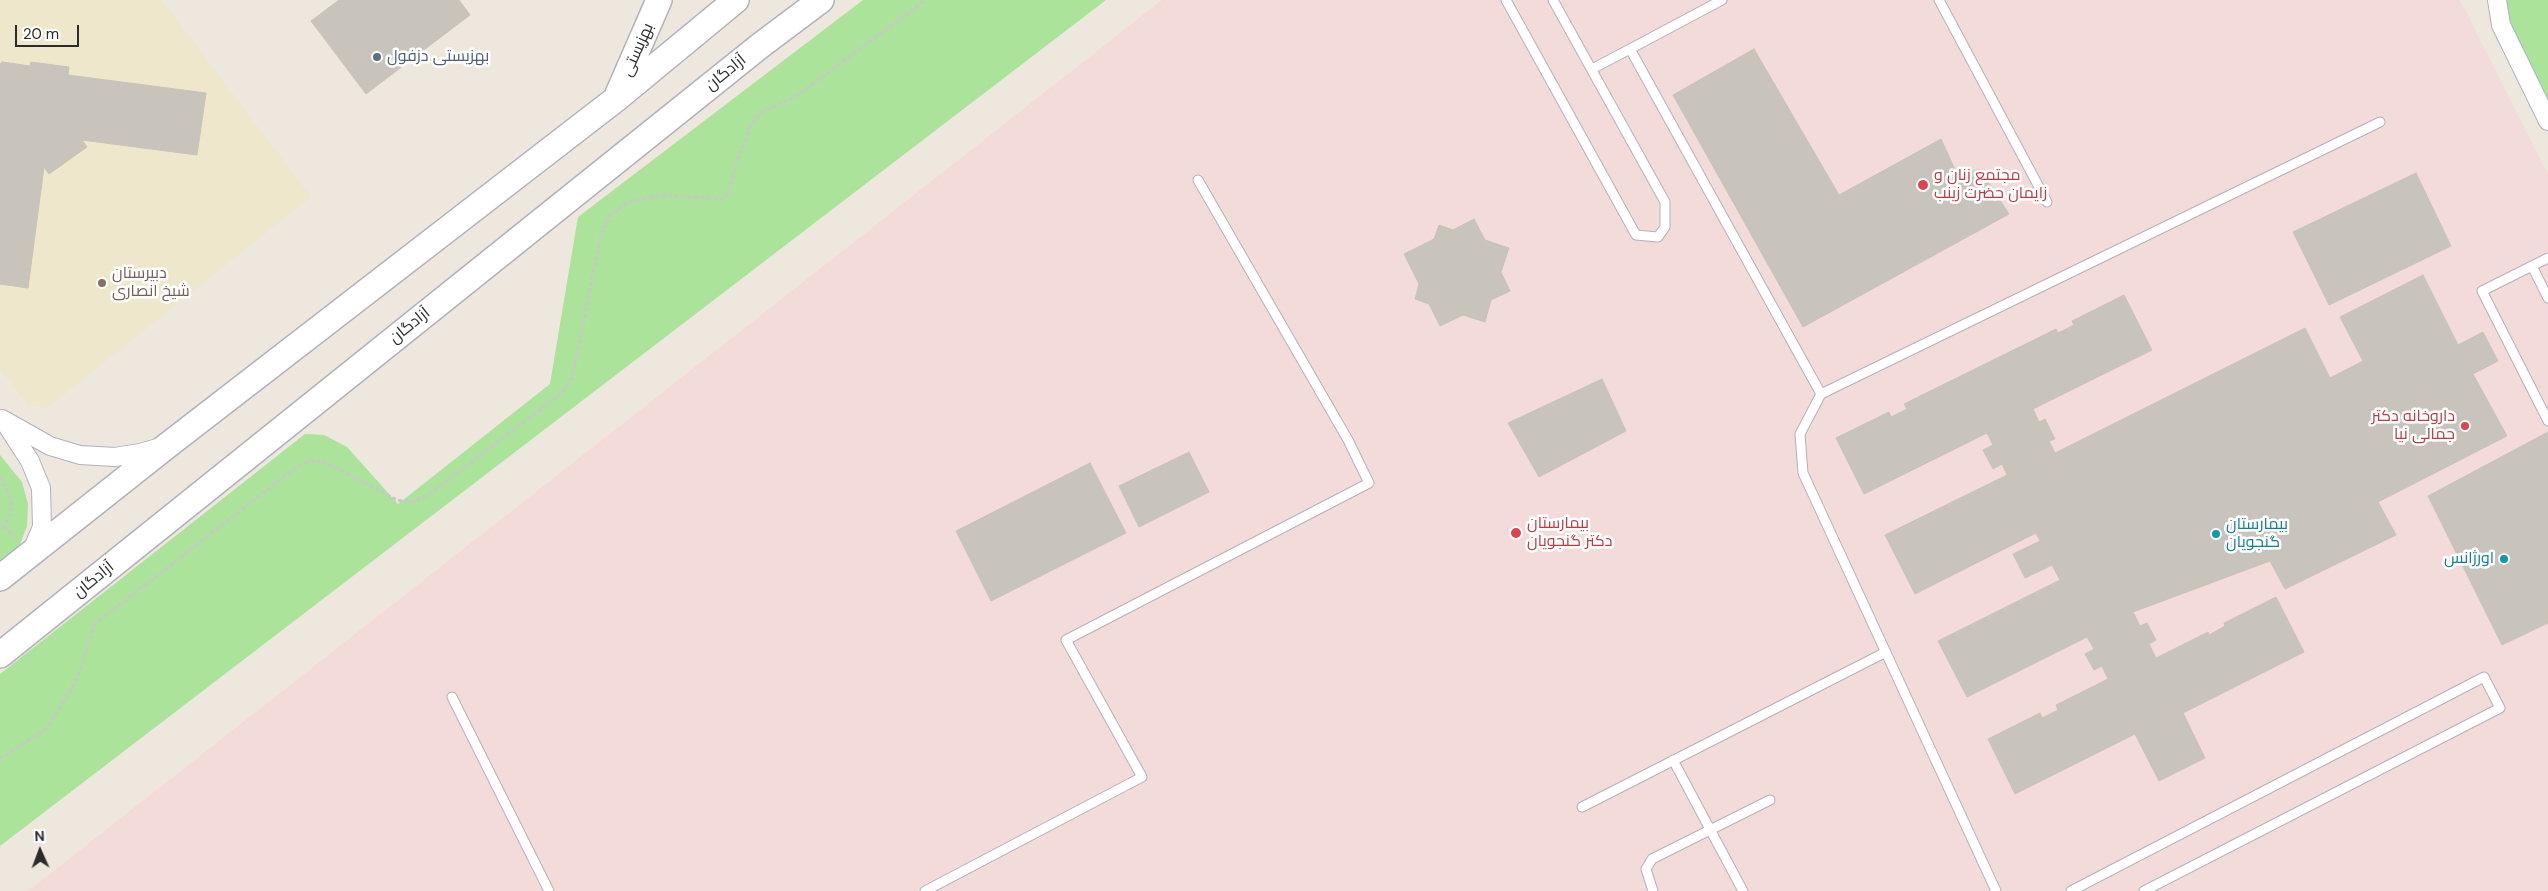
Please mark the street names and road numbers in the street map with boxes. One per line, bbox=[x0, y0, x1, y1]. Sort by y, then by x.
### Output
street label: بهزیستی bbox=[618, 20, 658, 80]
street label: آزادگان bbox=[702, 51, 750, 95]
street label: آزادگان bbox=[386, 304, 434, 348]
street label: آزادگان bbox=[70, 558, 118, 602]

